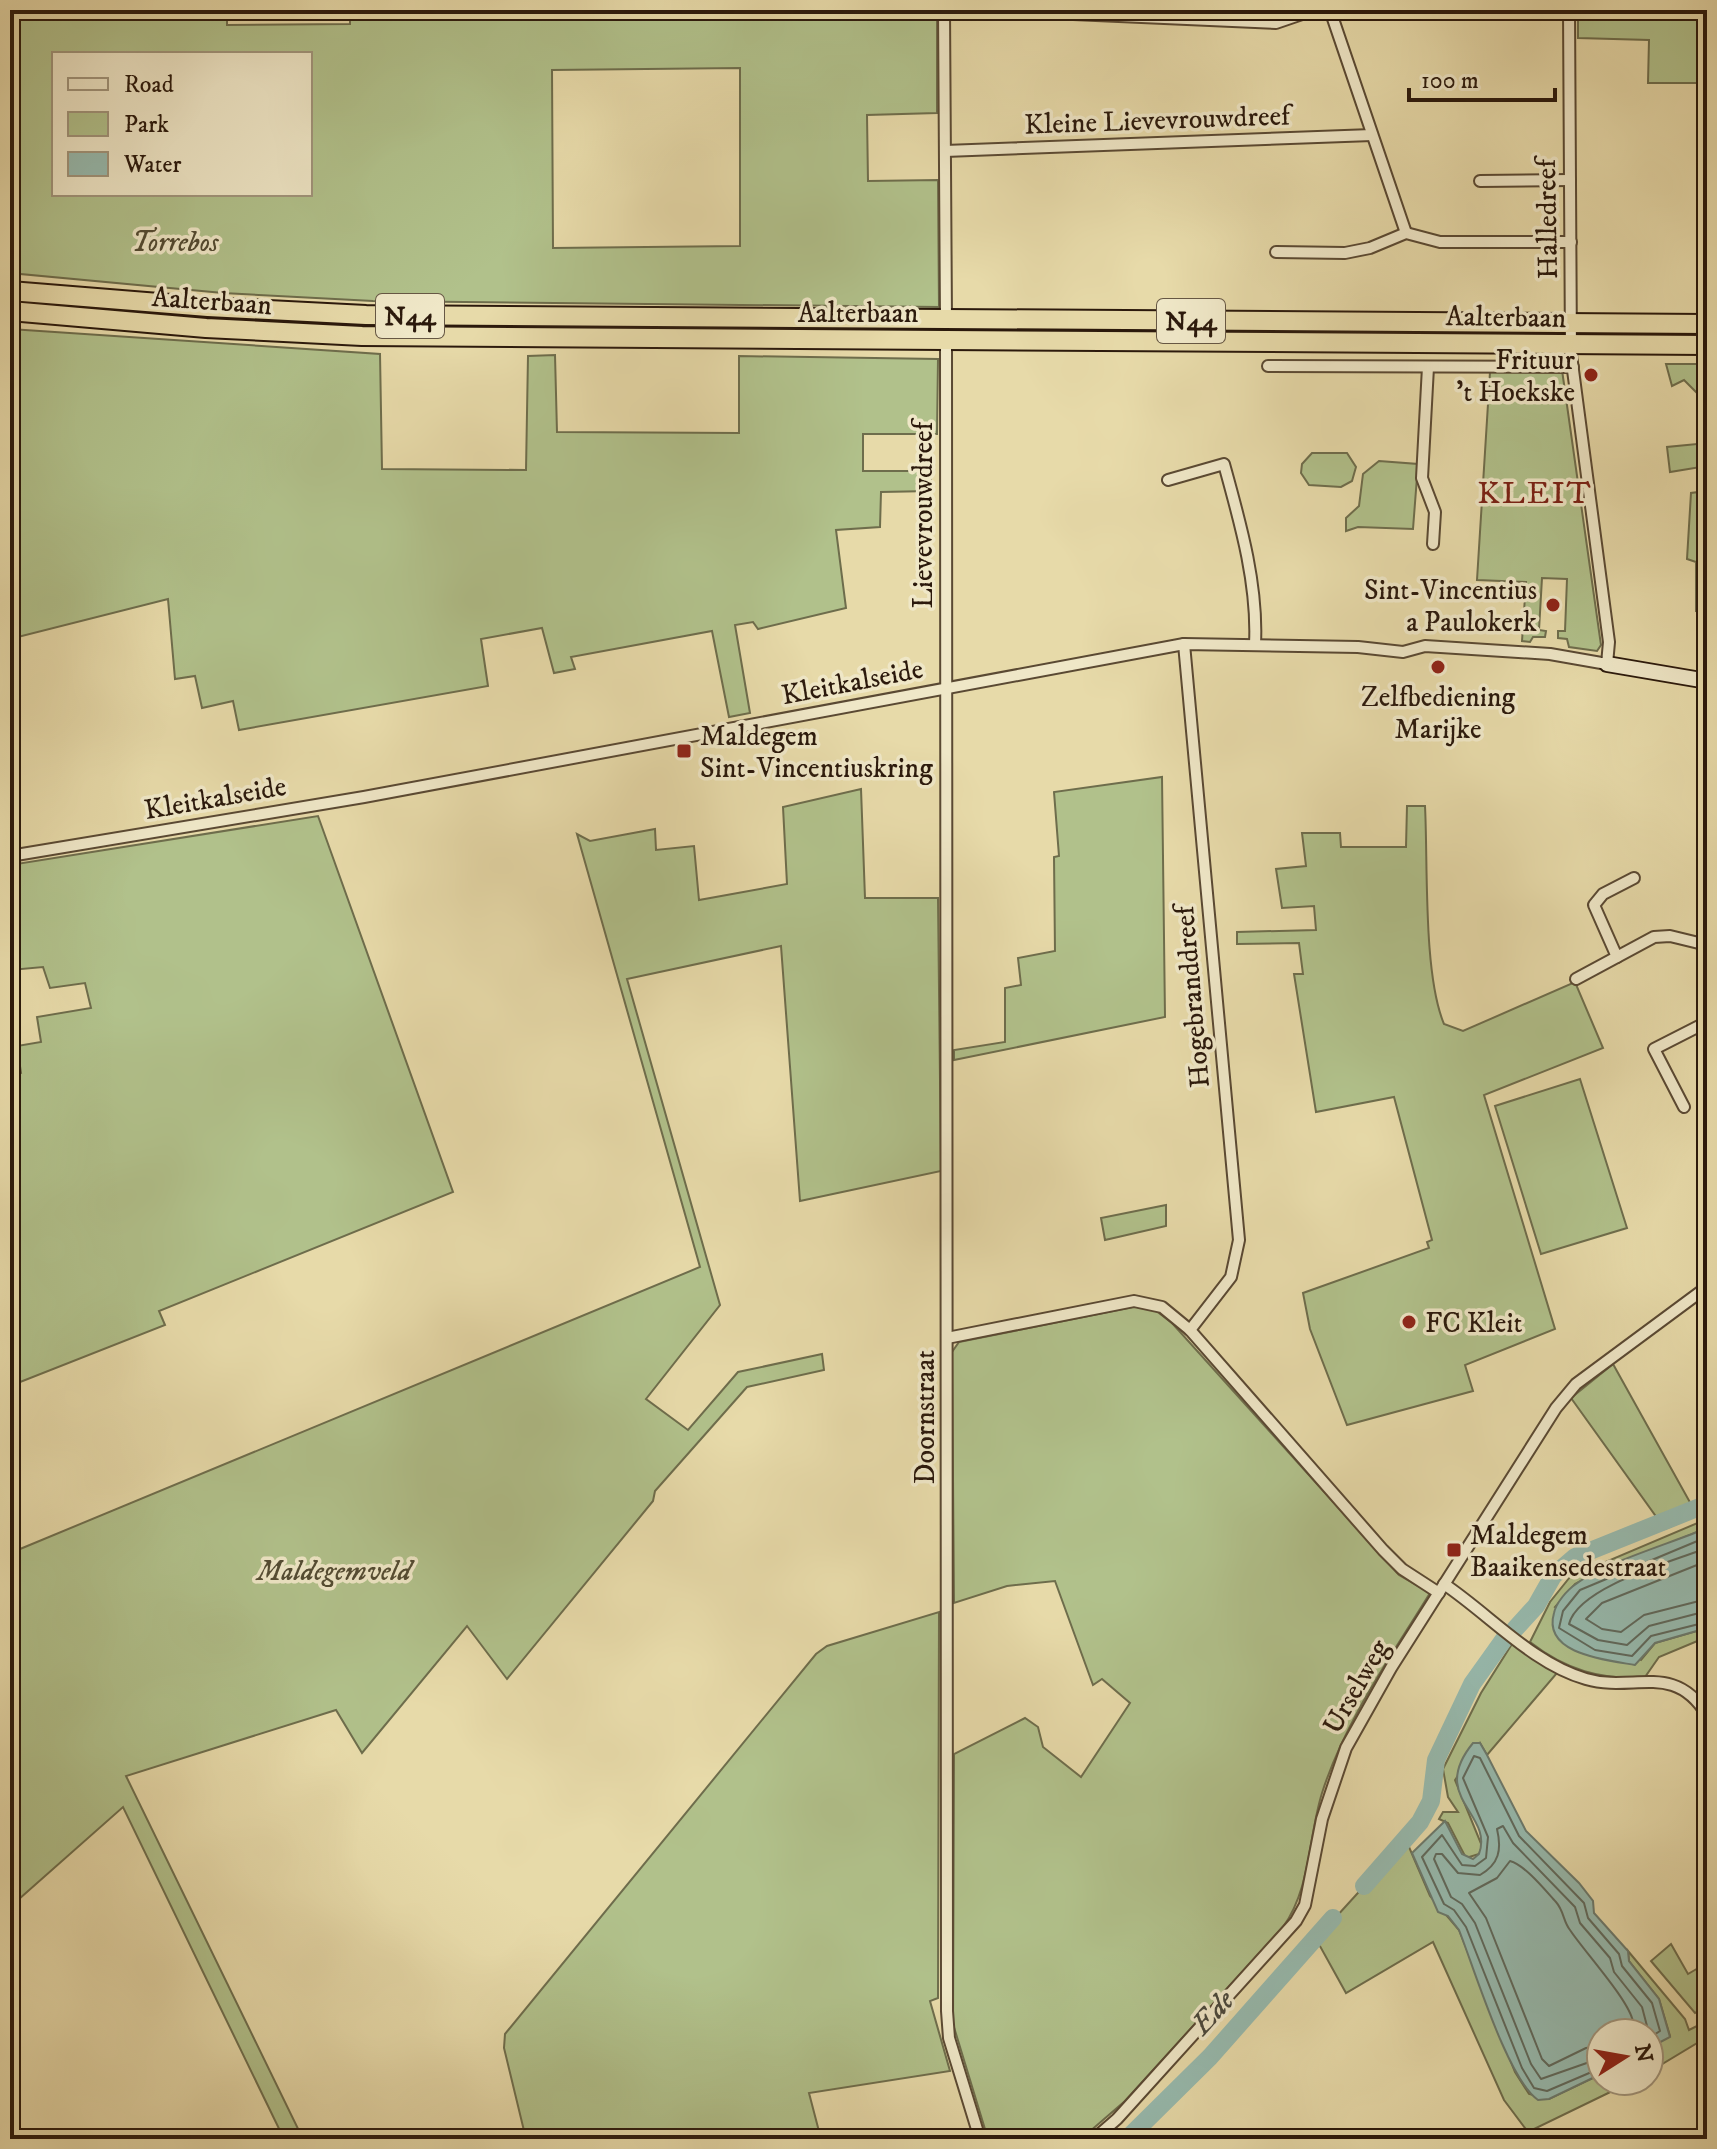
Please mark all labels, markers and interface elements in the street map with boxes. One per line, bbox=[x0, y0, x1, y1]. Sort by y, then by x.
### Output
legend bbox=[52, 52, 312, 196]
scale bar bbox=[1409, 52, 1555, 102]
text: 100 m bbox=[1421, 66, 1479, 96]
text: Road bbox=[124, 70, 174, 100]
street label: Kleine Lievevrouwdreef bbox=[1024, 98, 1295, 143]
text: Park bbox=[124, 110, 169, 140]
text: Water bbox=[123, 150, 181, 180]
street label: Halledreef bbox=[1529, 154, 1566, 279]
park label: Torrebos bbox=[132, 225, 219, 260]
street label: Aalterbaan bbox=[151, 280, 274, 323]
road number: N44 bbox=[376, 294, 444, 338]
street label: Aalterbaan bbox=[798, 296, 919, 331]
road number: N44 bbox=[1157, 299, 1225, 343]
street label: Aalterbaan bbox=[1445, 299, 1567, 336]
place label: Frituur 't Hoekske bbox=[1456, 343, 1576, 410]
marker: Frituur 't Hoekske bbox=[1582, 366, 1600, 384]
street label: Lievevrouwdreef bbox=[906, 417, 941, 608]
district label: KLEIT bbox=[1477, 474, 1593, 514]
place label: Sint-Vincentius a Paulokerk bbox=[1364, 573, 1537, 640]
marker: Sint-Vincentius a Paulokerk bbox=[1544, 596, 1562, 614]
street label: Kleitkalseide bbox=[778, 652, 926, 713]
marker: Zelfbediening Marijke bbox=[1429, 658, 1447, 676]
place label: Zelfbediening Marijke bbox=[1361, 680, 1516, 747]
place label: Maldegem Sint-Vincentiuskring bbox=[700, 719, 933, 786]
marker: Maldegem Sint-Vincentiuskring bbox=[675, 742, 693, 760]
street label: Kleitkalseide bbox=[142, 769, 289, 828]
street label: Hogebranddreef bbox=[1167, 900, 1218, 1089]
place label: FC Kleit bbox=[1425, 1306, 1522, 1341]
marker: FC Kleit bbox=[1400, 1313, 1418, 1331]
street label: Doornstraat bbox=[908, 1350, 943, 1484]
place label: Maldegem Baaikensedestraat bbox=[1470, 1518, 1667, 1585]
marker: Maldegem Baaikensedestraat bbox=[1445, 1541, 1463, 1559]
park label: Maldegemveld bbox=[255, 1554, 415, 1589]
street label: Urselweg bbox=[1315, 1633, 1398, 1740]
water label: Ede bbox=[1182, 1983, 1243, 2044]
north arrow bbox=[1585, 2017, 1665, 2097]
text: N bbox=[1628, 2042, 1658, 2065]

